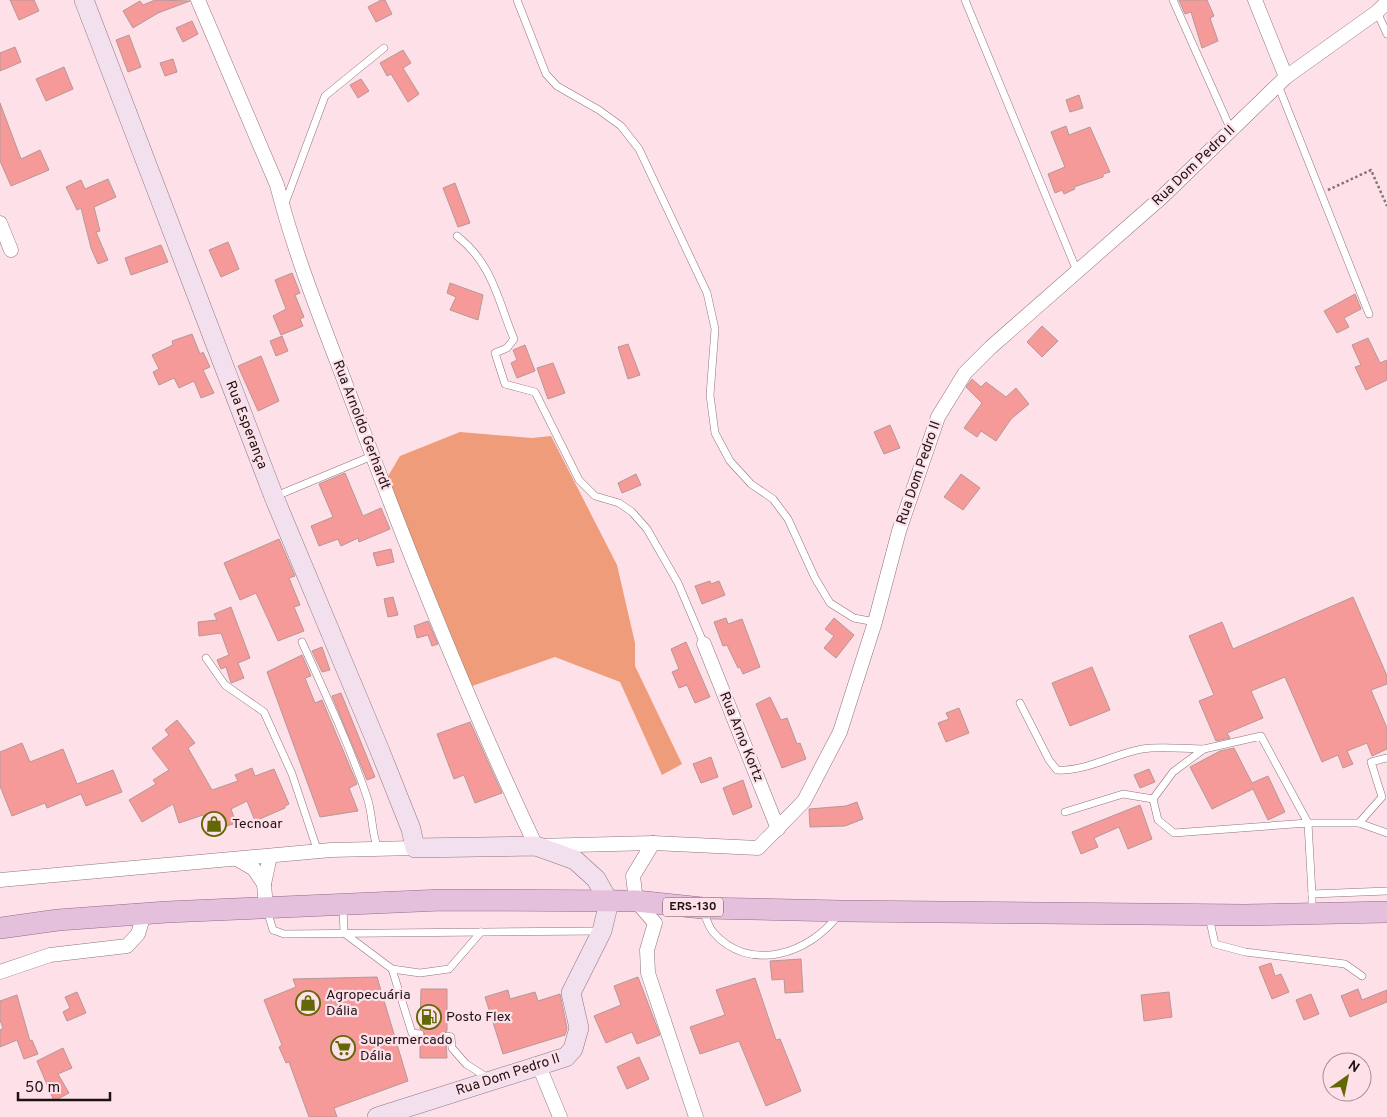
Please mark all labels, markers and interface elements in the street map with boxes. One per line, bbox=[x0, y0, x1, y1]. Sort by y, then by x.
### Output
street label: Rua Dom Pedro II bbox=[1149, 122, 1239, 210]
street label: Rua Arnoldo Gerhardt bbox=[329, 358, 393, 492]
street label: Rua Esperança bbox=[221, 378, 271, 472]
street label: Rua Dom Pedro II bbox=[893, 419, 945, 527]
street label: Rua Arno Kortz bbox=[715, 689, 767, 785]
shop icon: Tecnoar bbox=[201, 811, 227, 837]
place label: Tecnoar bbox=[232, 816, 283, 833]
road number: ERS-130 bbox=[663, 898, 723, 916]
place label: Agropecuária Dália bbox=[326, 987, 411, 1020]
shop icon: Agropecuária Dália bbox=[295, 990, 321, 1016]
fuel station icon: Posto Flex bbox=[416, 1004, 442, 1030]
place label: Posto Flex bbox=[446, 1009, 511, 1026]
place label: Supermercado Dália bbox=[360, 1032, 453, 1065]
supermarket icon: Supermercado Dália bbox=[330, 1035, 356, 1061]
street label: Rua Dom Pedro II bbox=[454, 1050, 562, 1100]
north arrow bbox=[1322, 1052, 1372, 1102]
text: N bbox=[1344, 1057, 1362, 1077]
scale bar bbox=[18, 1070, 110, 1102]
text: 50 m bbox=[25, 1079, 60, 1098]

